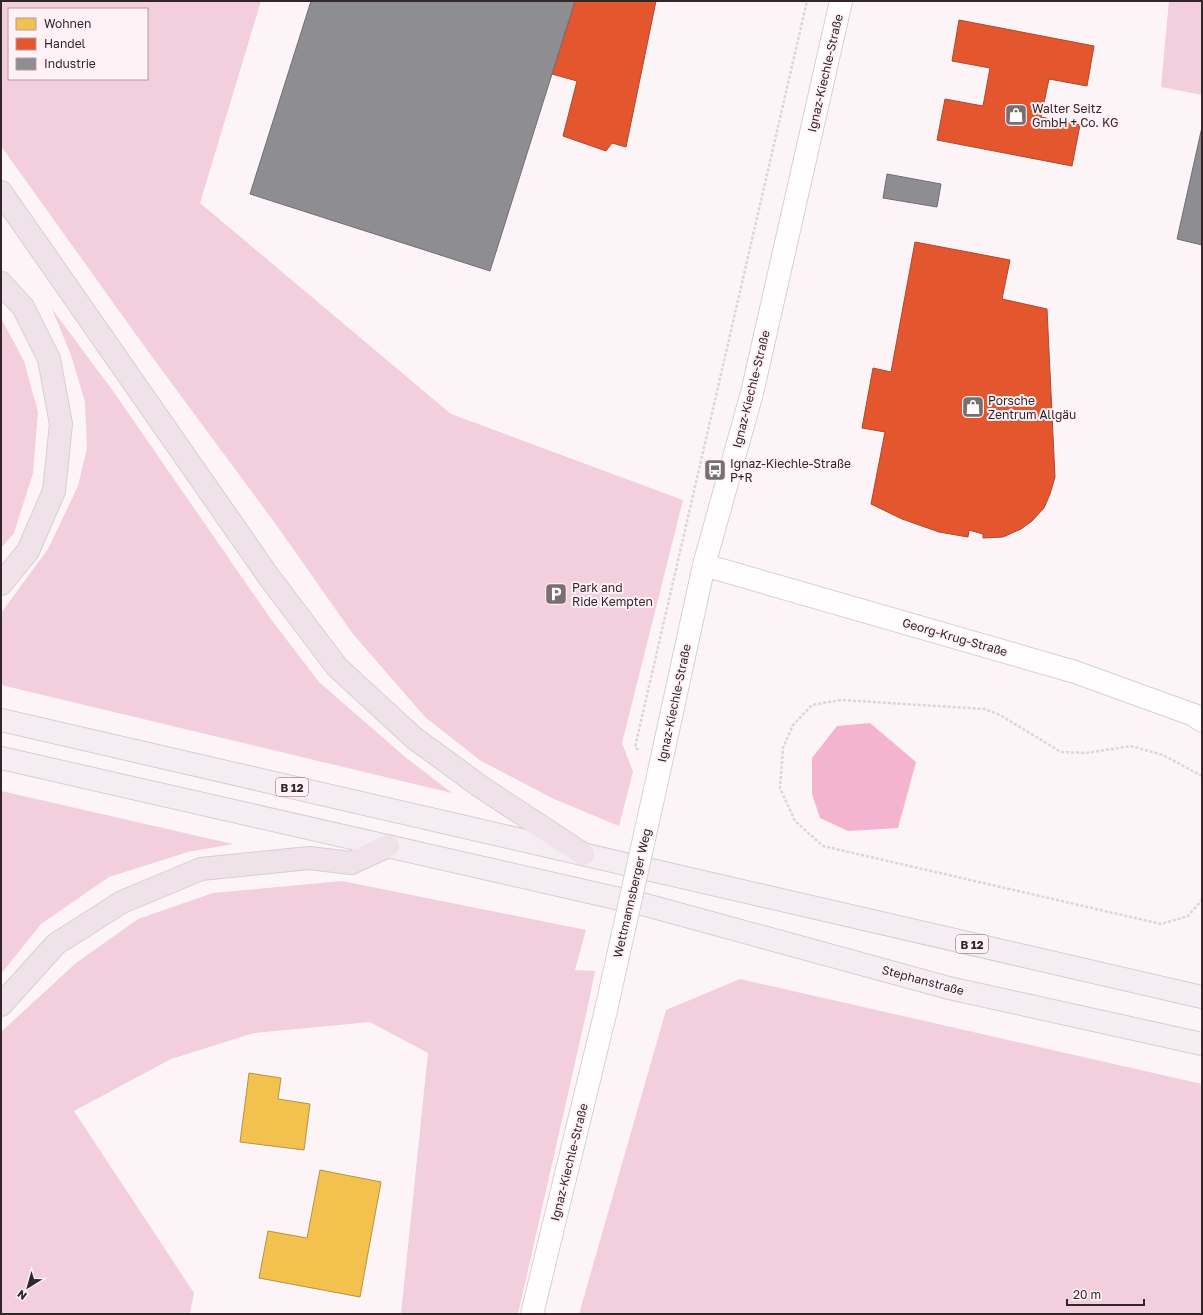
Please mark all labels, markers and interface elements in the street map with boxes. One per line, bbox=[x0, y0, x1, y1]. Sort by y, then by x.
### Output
legend bbox=[8, 8, 148, 80]
street label: Ignaz-Kiechle-Straße bbox=[804, 12, 846, 134]
text: Wohnen bbox=[44, 16, 91, 31]
text: Handel bbox=[44, 36, 86, 51]
text: Industrie bbox=[44, 56, 96, 71]
place label: Walter Seitz GmbH + Co. KG bbox=[1032, 101, 1118, 130]
shop icon: Walter Seitz GmbH + Co. KG bbox=[1003, 102, 1029, 128]
street label: Ignaz-Kiechle-Straße bbox=[729, 329, 773, 449]
place label: Porsche Zentrum Allgäu bbox=[988, 393, 1076, 422]
shop icon: Porsche Zentrum Allgäu bbox=[960, 394, 986, 420]
place label: Ignaz-Kiechle-Straße P+R bbox=[730, 456, 851, 485]
bus stop icon: Ignaz-Kiechle-Straße P+R bbox=[702, 457, 728, 483]
place label: Park and Ride Kempten bbox=[572, 580, 653, 609]
parking icon: Park and Ride Kempten bbox=[543, 581, 569, 607]
street label: Georg-Krug-Straße bbox=[901, 615, 1009, 659]
street label: Ignaz-Kiechle-Straße bbox=[654, 642, 694, 764]
road number: B 12 bbox=[276, 778, 308, 796]
street label: Wettmannsberger Weg bbox=[610, 827, 654, 959]
road number: B 12 bbox=[956, 935, 988, 953]
street label: Stephanstraße bbox=[880, 962, 966, 998]
street label: Ignaz-Kiechle-Straße bbox=[547, 1102, 591, 1222]
north arrow bbox=[8, 1267, 48, 1307]
scale bar bbox=[1067, 1281, 1144, 1307]
text: 20 m bbox=[1073, 1287, 1101, 1302]
text: N bbox=[14, 1288, 29, 1303]

